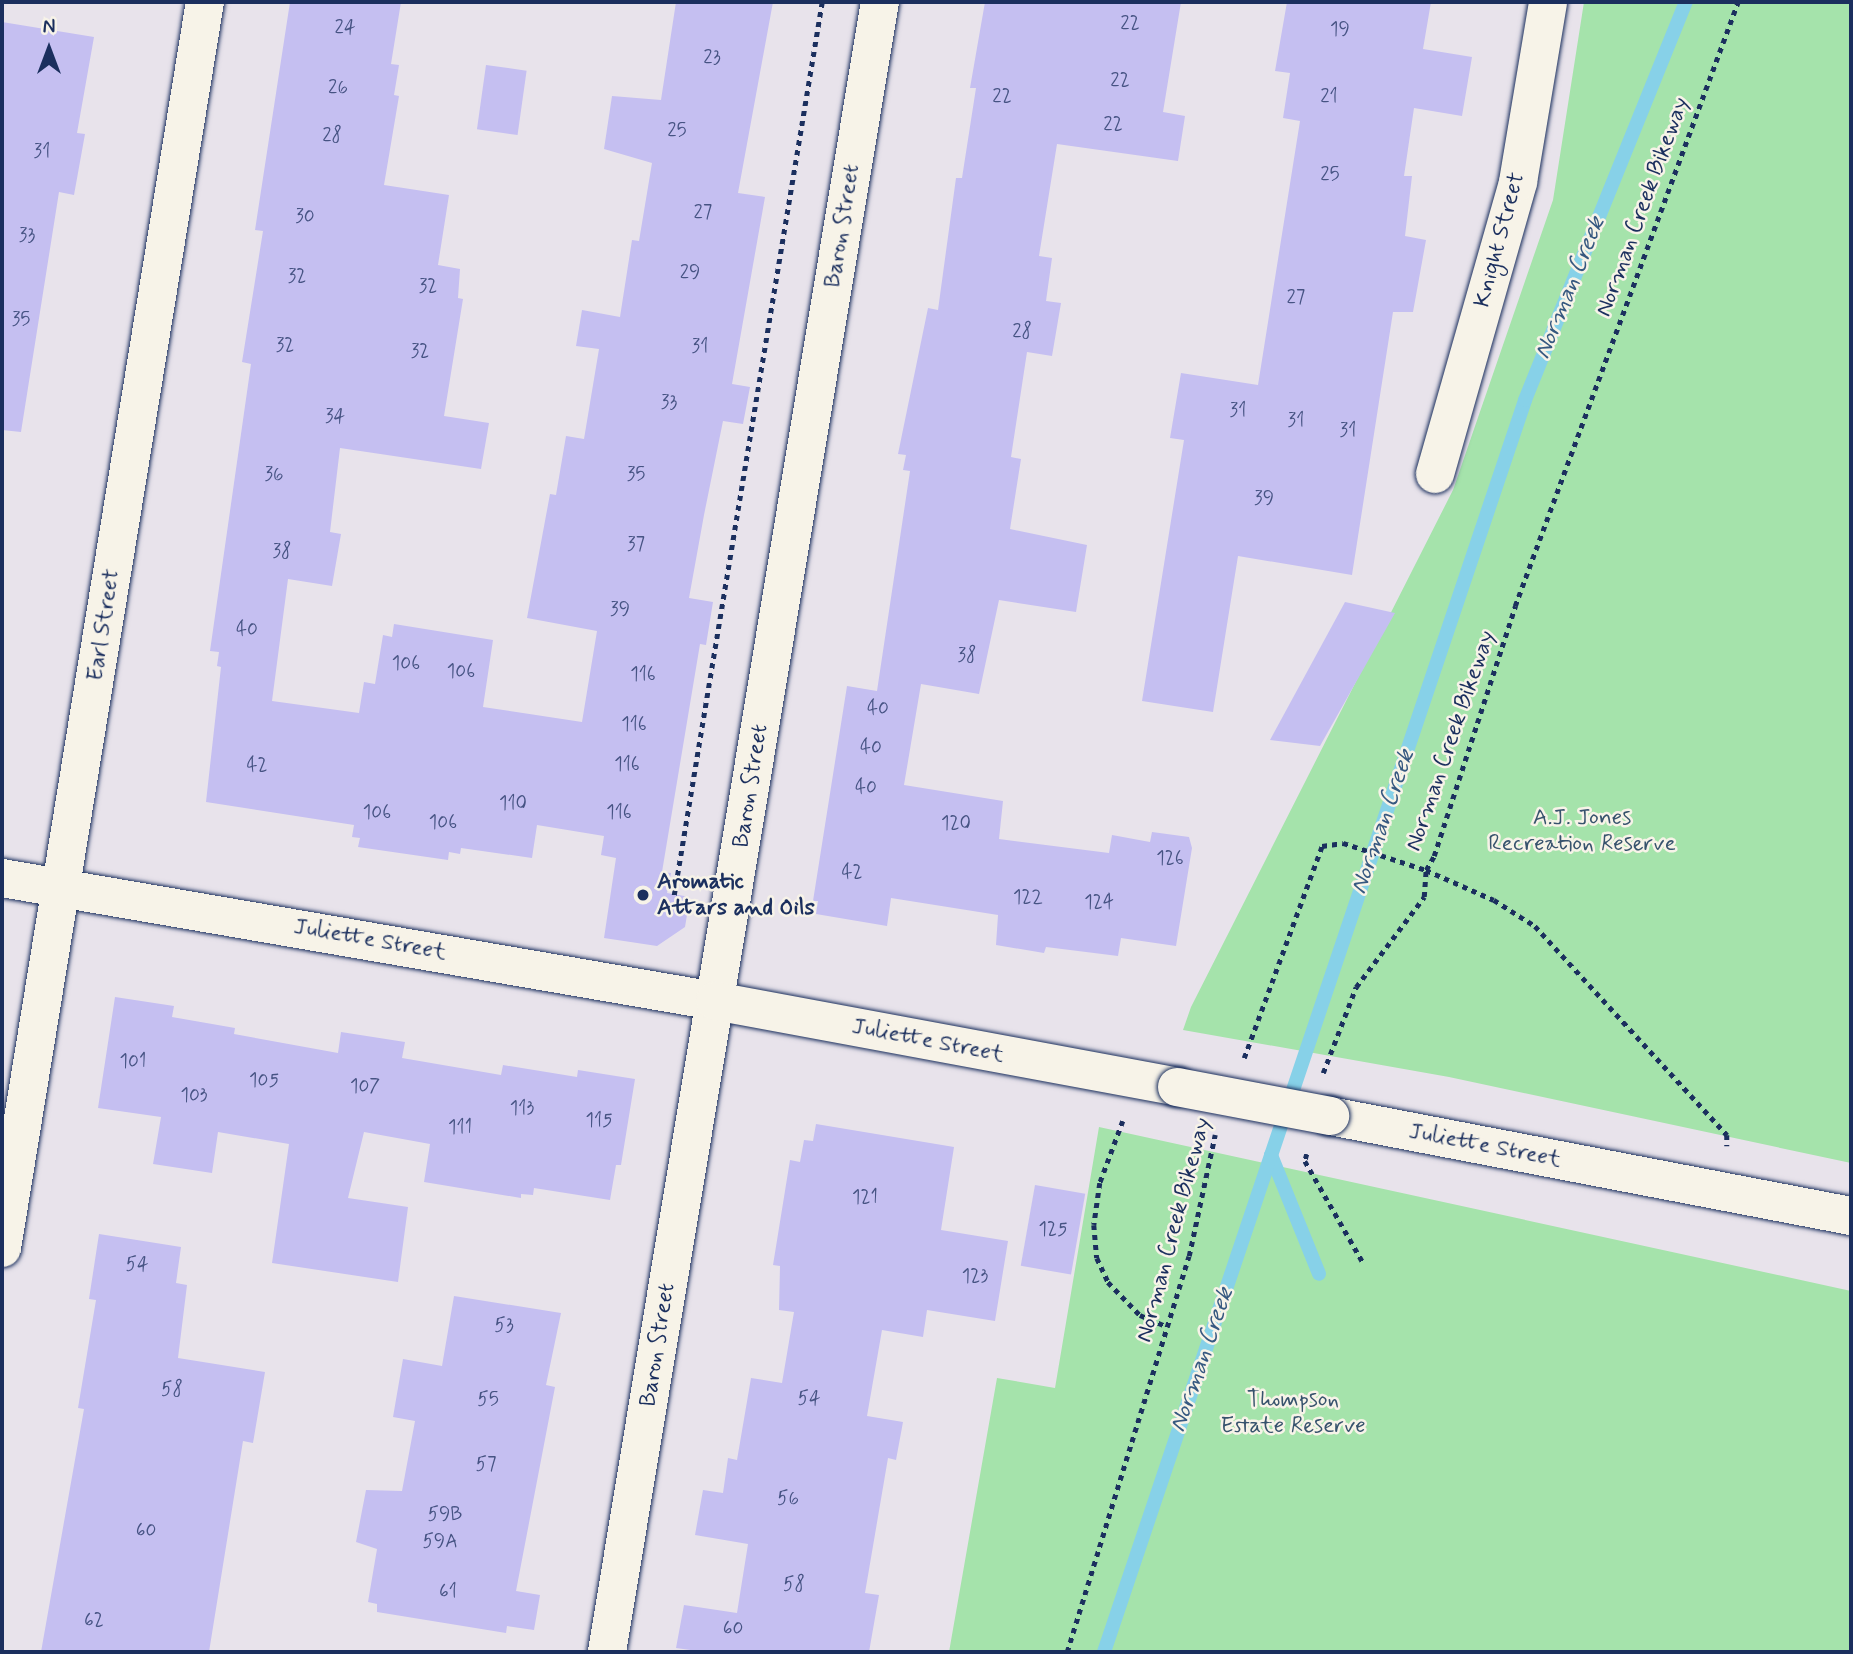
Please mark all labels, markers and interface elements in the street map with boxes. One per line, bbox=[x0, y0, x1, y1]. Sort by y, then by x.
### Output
house number: 22 bbox=[1120, 13, 1140, 35]
north arrow bbox=[14, 14, 84, 84]
text: N bbox=[43, 15, 55, 40]
house number: 24 bbox=[335, 17, 355, 39]
house number: 19 bbox=[1330, 19, 1350, 41]
house number: 23 bbox=[703, 47, 721, 69]
house number: 22 bbox=[1110, 70, 1130, 92]
house number: 26 bbox=[328, 77, 348, 99]
house number: 22 bbox=[992, 86, 1012, 108]
house number: 21 bbox=[1320, 86, 1338, 108]
street label: Norman Creek Bikeway bbox=[1589, 91, 1697, 323]
house number: 22 bbox=[1103, 114, 1123, 136]
house number: 25 bbox=[667, 120, 687, 142]
house number: 28 bbox=[322, 125, 342, 147]
house number: 31 bbox=[34, 141, 50, 163]
street label: Baron Street bbox=[819, 160, 867, 292]
house number: 25 bbox=[1320, 164, 1340, 186]
street label: Knight Street bbox=[1469, 170, 1531, 310]
house number: 27 bbox=[694, 202, 712, 224]
house number: 30 bbox=[295, 206, 315, 228]
water label: Norman Creek bbox=[1528, 212, 1612, 364]
house number: 33 bbox=[19, 225, 35, 247]
house number: 29 bbox=[680, 262, 700, 284]
house number: 32 bbox=[288, 266, 306, 288]
house number: 32 bbox=[419, 276, 437, 298]
house number: 27 bbox=[1287, 287, 1305, 309]
house number: 35 bbox=[12, 309, 30, 331]
house number: 28 bbox=[1012, 321, 1032, 343]
house number: 32 bbox=[276, 335, 294, 357]
house number: 31 bbox=[692, 336, 708, 358]
house number: 32 bbox=[411, 341, 429, 363]
house number: 33 bbox=[661, 392, 677, 414]
house number: 31 bbox=[1230, 400, 1246, 422]
house number: 34 bbox=[325, 406, 345, 428]
house number: 31 bbox=[1288, 410, 1304, 432]
house number: 31 bbox=[1340, 420, 1356, 442]
house number: 36 bbox=[264, 464, 284, 486]
house number: 35 bbox=[627, 464, 645, 486]
house number: 39 bbox=[1254, 488, 1274, 510]
house number: 37 bbox=[627, 534, 645, 556]
house number: 38 bbox=[273, 541, 291, 563]
street label: Earl Street bbox=[82, 568, 126, 682]
house number: 39 bbox=[610, 599, 630, 621]
house number: 40 bbox=[236, 619, 258, 641]
street label: Norman Creek Bikeway bbox=[1399, 624, 1503, 858]
house number: 38 bbox=[958, 645, 976, 667]
house number: 106 bbox=[392, 653, 420, 675]
house number: 106 bbox=[447, 661, 475, 683]
house number: 116 bbox=[630, 664, 656, 686]
house number: 40 bbox=[867, 698, 889, 720]
house number: 116 bbox=[621, 714, 647, 736]
street label: Baron Street bbox=[727, 720, 775, 852]
house number: 40 bbox=[860, 737, 882, 759]
water label: Norman Creek bbox=[1345, 746, 1421, 898]
house number: 116 bbox=[614, 754, 640, 776]
house number: 42 bbox=[246, 755, 268, 777]
house number: 40 bbox=[855, 777, 877, 799]
house number: 110 bbox=[499, 793, 527, 815]
house number: 106 bbox=[363, 802, 391, 824]
house number: 116 bbox=[606, 802, 632, 824]
park label: A.J. Jones Recreation Reserve bbox=[1488, 804, 1676, 858]
house number: 106 bbox=[429, 812, 457, 834]
house number: 120 bbox=[941, 813, 971, 835]
house number: 126 bbox=[1156, 848, 1184, 870]
house number: 42 bbox=[841, 862, 863, 884]
place label: Aromatic Attars and Oils bbox=[657, 868, 811, 922]
marker: Aromatic Attars and Oils bbox=[635, 887, 651, 903]
house number: 122 bbox=[1013, 887, 1043, 909]
house number: 124 bbox=[1084, 892, 1114, 914]
street label: Juliette Street bbox=[291, 913, 449, 967]
street label: Juliette Street bbox=[850, 1013, 1006, 1069]
house number: 101 bbox=[120, 1051, 146, 1073]
house number: 105 bbox=[249, 1070, 279, 1092]
house number: 107 bbox=[350, 1076, 380, 1098]
house number: 103 bbox=[180, 1085, 208, 1107]
house number: 113 bbox=[510, 1098, 534, 1120]
house number: 115 bbox=[585, 1110, 613, 1132]
street label: Norman Creek Bikeway bbox=[1130, 1112, 1218, 1348]
house number: 111 bbox=[448, 1117, 472, 1139]
street label: Juliette Street bbox=[1407, 1118, 1563, 1174]
house number: 121 bbox=[852, 1187, 878, 1209]
house number: 125 bbox=[1038, 1219, 1068, 1241]
house number: 54 bbox=[126, 1254, 148, 1276]
house number: 123 bbox=[962, 1266, 988, 1288]
street label: Baron Street bbox=[634, 1279, 682, 1411]
water label: Norman Creek bbox=[1164, 1284, 1240, 1436]
house number: 53 bbox=[494, 1315, 514, 1337]
house number: 58 bbox=[161, 1379, 183, 1401]
park label: Thompson Estate Reserve bbox=[1219, 1386, 1367, 1440]
house number: 54 bbox=[798, 1388, 820, 1410]
house number: 55 bbox=[477, 1389, 499, 1411]
house number: 57 bbox=[476, 1454, 496, 1476]
house number: 56 bbox=[777, 1488, 799, 1510]
house number: 59B bbox=[428, 1504, 462, 1526]
house number: 60 bbox=[136, 1520, 156, 1542]
house number: 59A bbox=[422, 1531, 458, 1553]
house number: 58 bbox=[783, 1574, 805, 1596]
house number: 61 bbox=[439, 1581, 457, 1603]
house number: 62 bbox=[84, 1610, 104, 1632]
house number: 60 bbox=[723, 1618, 743, 1640]

